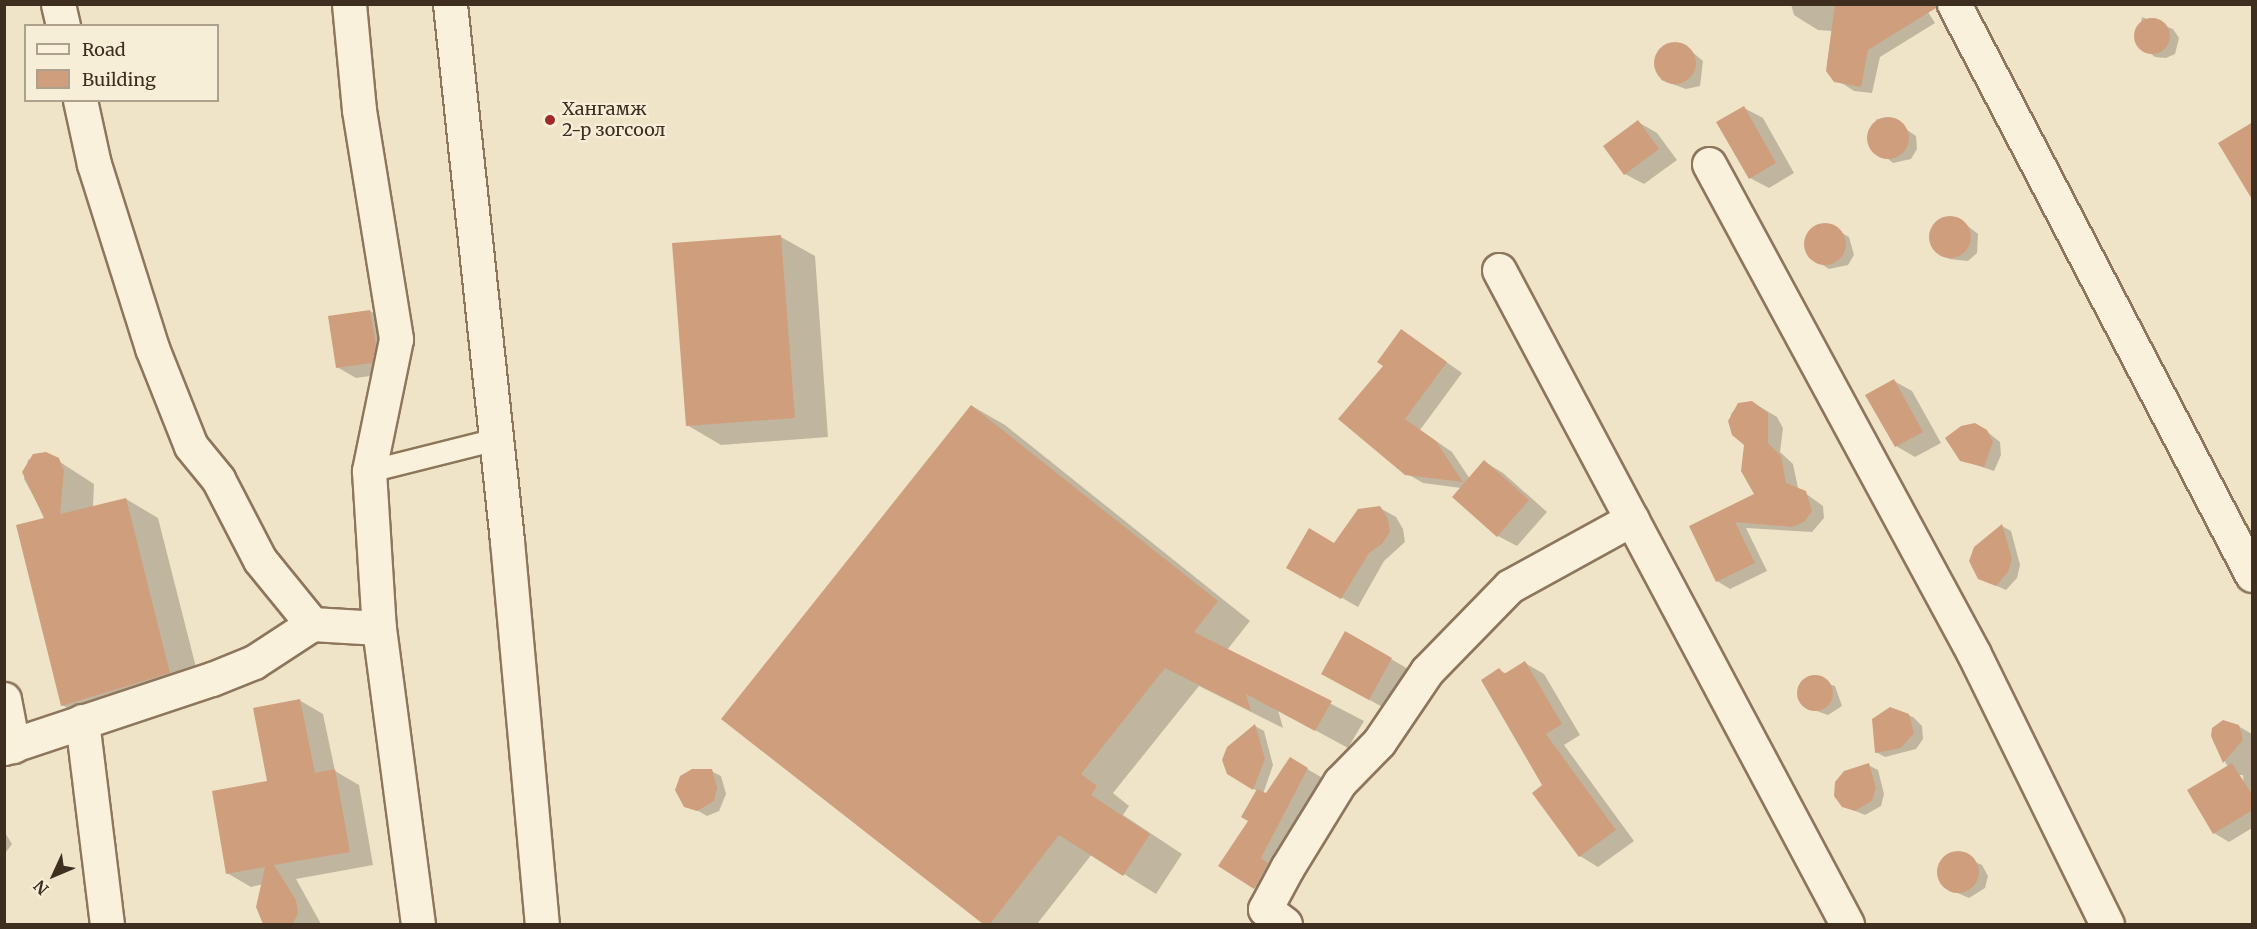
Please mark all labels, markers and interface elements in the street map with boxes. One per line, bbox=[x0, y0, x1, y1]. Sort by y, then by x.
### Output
legend bbox=[24, 24, 219, 102]
text: Road bbox=[82, 38, 126, 61]
text: Building bbox=[82, 68, 156, 91]
place label: Хангамж 2-р зогсоол bbox=[562, 99, 665, 142]
marker: Хангамж 2-р зогсоол bbox=[543, 113, 557, 127]
north arrow bbox=[24, 845, 84, 905]
text: N bbox=[29, 876, 53, 899]

